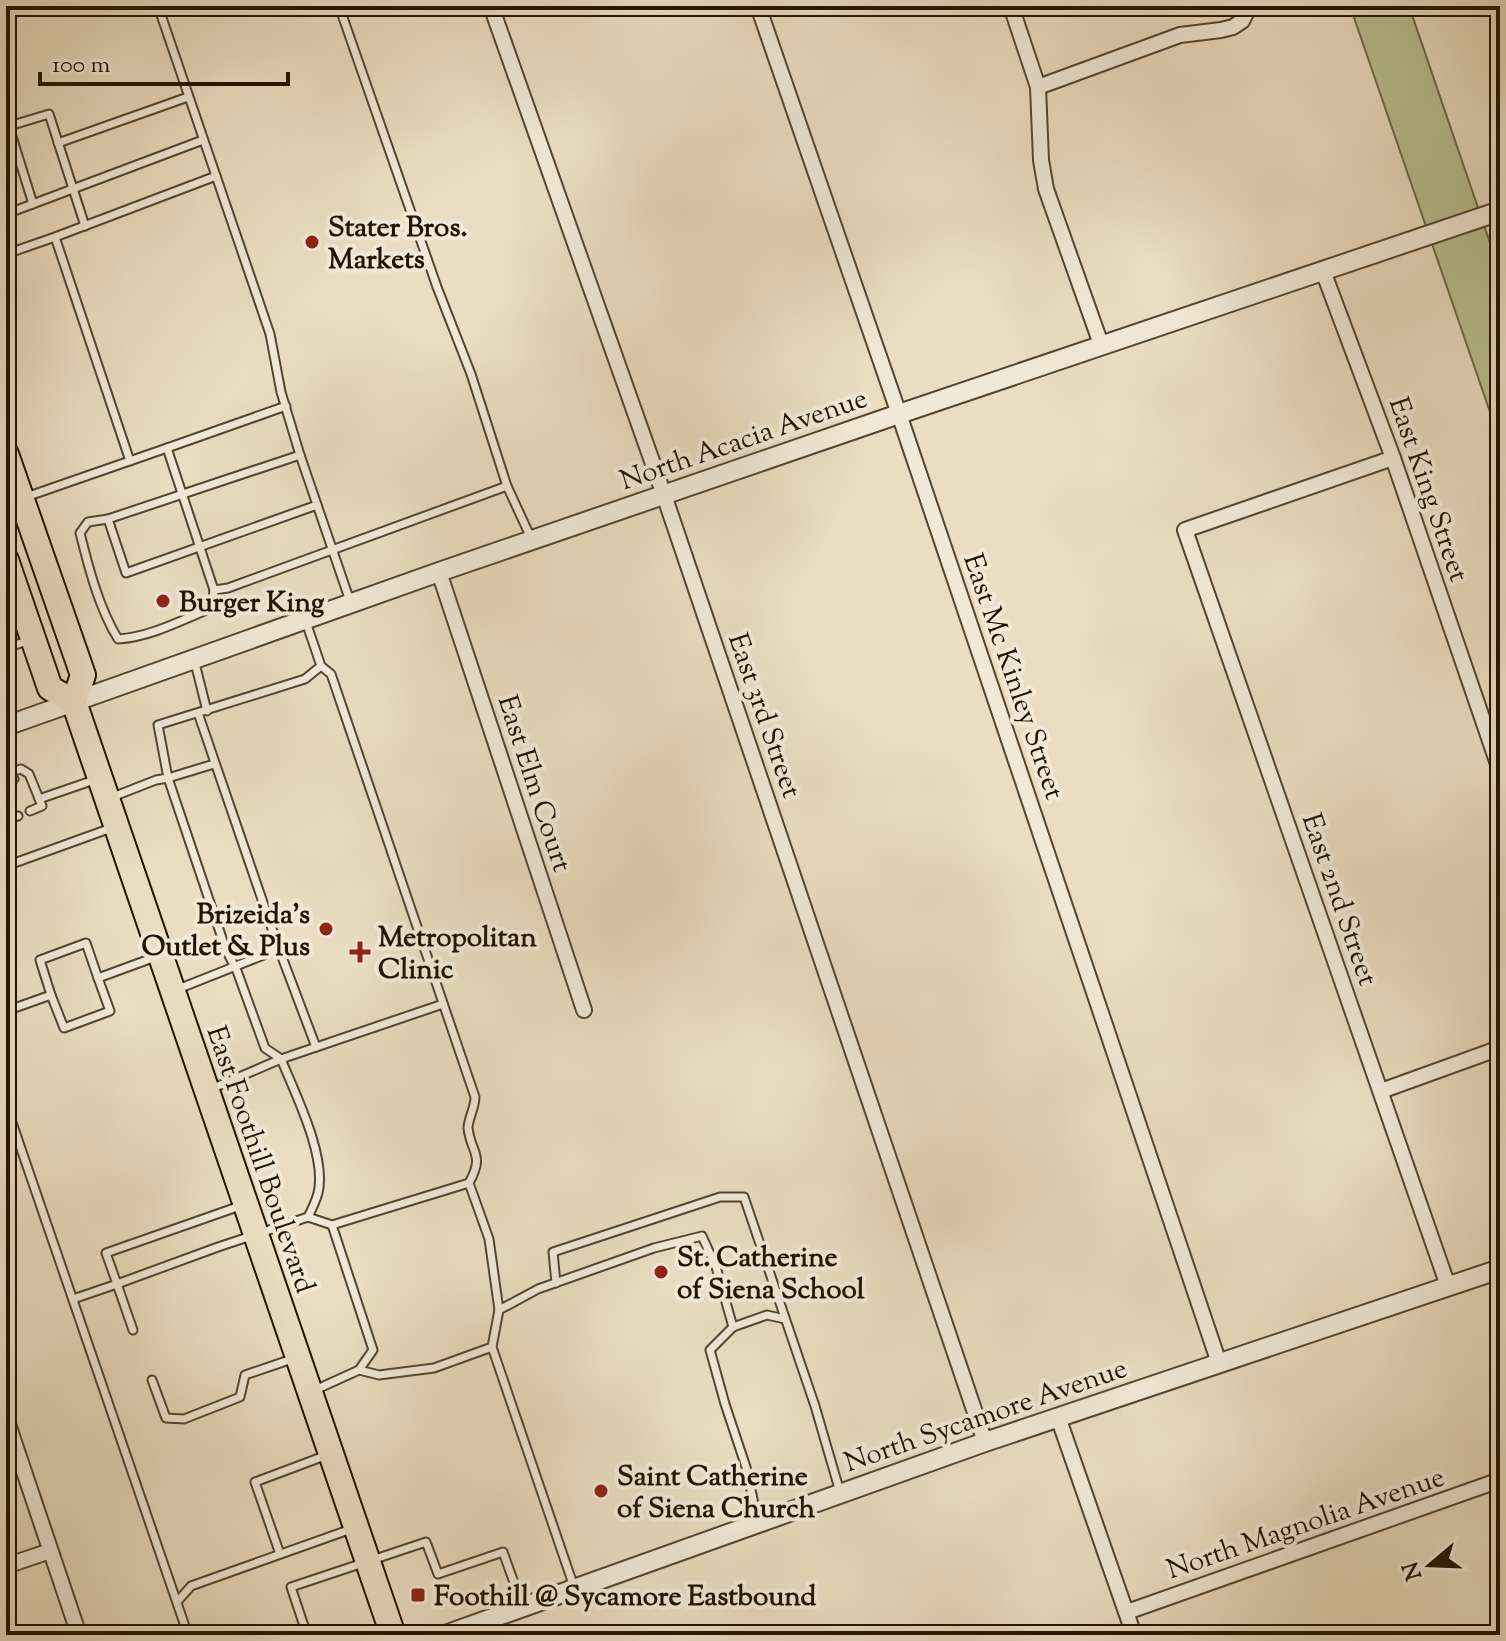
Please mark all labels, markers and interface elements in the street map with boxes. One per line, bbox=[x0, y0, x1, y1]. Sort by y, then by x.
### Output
scale bar bbox=[40, 36, 288, 86]
text: 100 m bbox=[52, 49, 110, 83]
place label: Stater Bros. Markets bbox=[328, 209, 468, 281]
marker: Stater Bros. Markets bbox=[303, 233, 321, 251]
street label: North Acacia Avenue bbox=[615, 380, 873, 502]
street label: East King Street bbox=[1377, 392, 1478, 588]
street label: East Mc Kinley Street bbox=[951, 549, 1073, 806]
place label: Burger King bbox=[179, 584, 325, 624]
marker: Burger King bbox=[154, 592, 172, 610]
street label: East 3rd Street bbox=[716, 628, 810, 804]
street label: East Elm Court bbox=[486, 690, 581, 878]
street label: East 2nd Street bbox=[1290, 808, 1386, 992]
place label: Brizeida's Outlet & Plus bbox=[141, 896, 310, 968]
place label: Metropolitan Clinic bbox=[378, 919, 537, 991]
marker: Brizeida's Outlet & Plus bbox=[317, 920, 335, 938]
marker: Metropolitan Clinic bbox=[349, 941, 371, 963]
street label: East Foothill Boulevard bbox=[195, 1021, 324, 1299]
place label: St. Catherine of Siena School bbox=[677, 1239, 865, 1311]
marker: St. Catherine of Siena School bbox=[652, 1263, 670, 1281]
street label: North Sycamore Avenue bbox=[839, 1350, 1133, 1484]
place label: Saint Catherine of Siena Church bbox=[617, 1458, 816, 1530]
street label: North Magnolia Avenue bbox=[1162, 1459, 1448, 1585]
marker: Saint Catherine of Siena Church bbox=[592, 1482, 610, 1500]
north arrow bbox=[1390, 1525, 1470, 1605]
place label: Foothill @ Sycamore Eastbound bbox=[434, 1578, 817, 1618]
marker: Foothill @ Sycamore Eastbound bbox=[409, 1586, 427, 1604]

